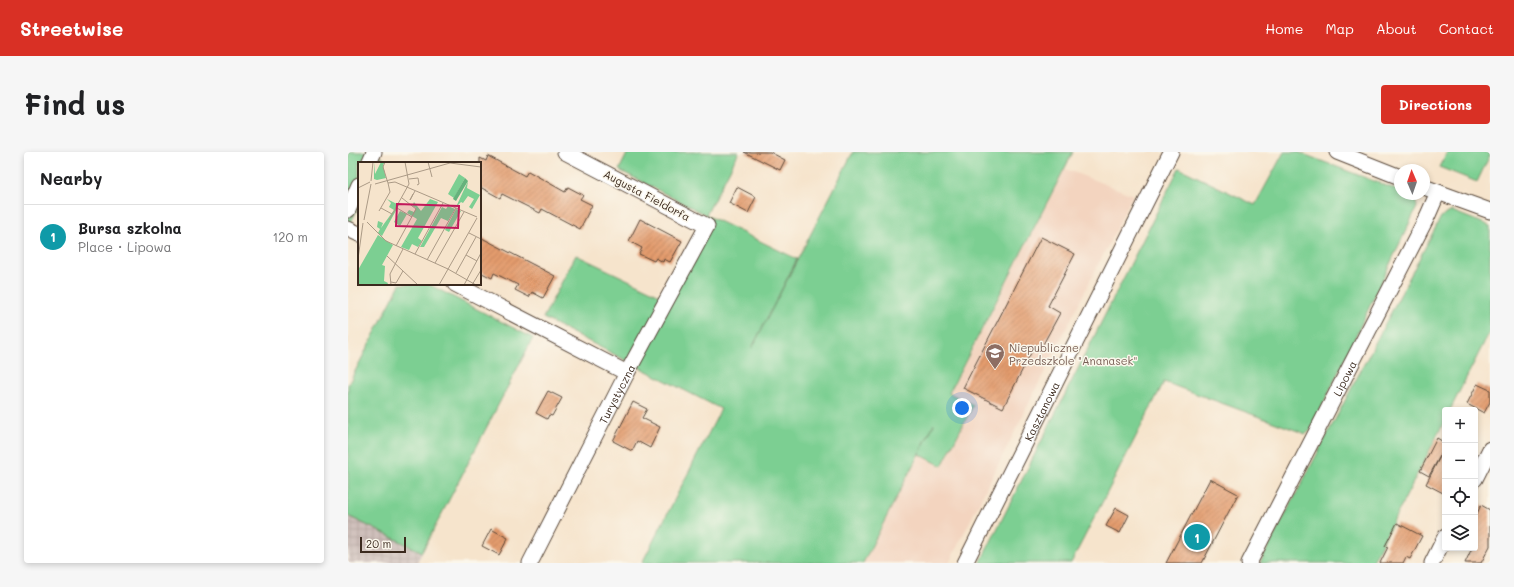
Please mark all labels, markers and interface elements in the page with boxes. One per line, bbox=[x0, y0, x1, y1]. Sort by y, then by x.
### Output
text: Streetwise bbox=[20, 16, 123, 41]
text: Home bbox=[1265, 19, 1303, 38]
text: Map bbox=[1325, 19, 1354, 38]
text: About bbox=[1376, 19, 1417, 38]
text: Contact bbox=[1439, 19, 1494, 38]
button: Directions bbox=[1381, 85, 1490, 124]
text: Find us bbox=[24, 86, 125, 122]
inset map bbox=[358, 162, 481, 285]
north arrow bbox=[1394, 164, 1430, 200]
street label: Augusta Fieldorfa bbox=[601, 166, 693, 224]
text: Nearby bbox=[40, 167, 102, 189]
text: Bursa szkolna bbox=[78, 218, 182, 238]
text: 1 bbox=[50, 228, 56, 245]
text: 120 m bbox=[272, 228, 308, 245]
text: Place · Lipowa bbox=[78, 238, 172, 255]
place label: Niepubliczne Przedszkole "Ananasek" bbox=[1009, 340, 1137, 368]
school or university icon: Niepubliczne Przedszkole "Ananasek" bbox=[984, 342, 1006, 370]
street label: Lipowa bbox=[1329, 358, 1360, 398]
street label: Turystyczna bbox=[595, 361, 638, 426]
street label: Kasztanowa bbox=[1020, 379, 1062, 443]
your location bbox=[952, 398, 972, 418]
map controls bbox=[1442, 407, 1478, 551]
button: + bbox=[1442, 407, 1478, 443]
button: − bbox=[1442, 443, 1478, 479]
button: locate bbox=[1442, 479, 1478, 515]
button: layers bbox=[1442, 515, 1478, 551]
pin: 1 bbox=[1184, 522, 1210, 552]
scale bar bbox=[360, 535, 406, 554]
text: 20 m bbox=[366, 536, 391, 551]

